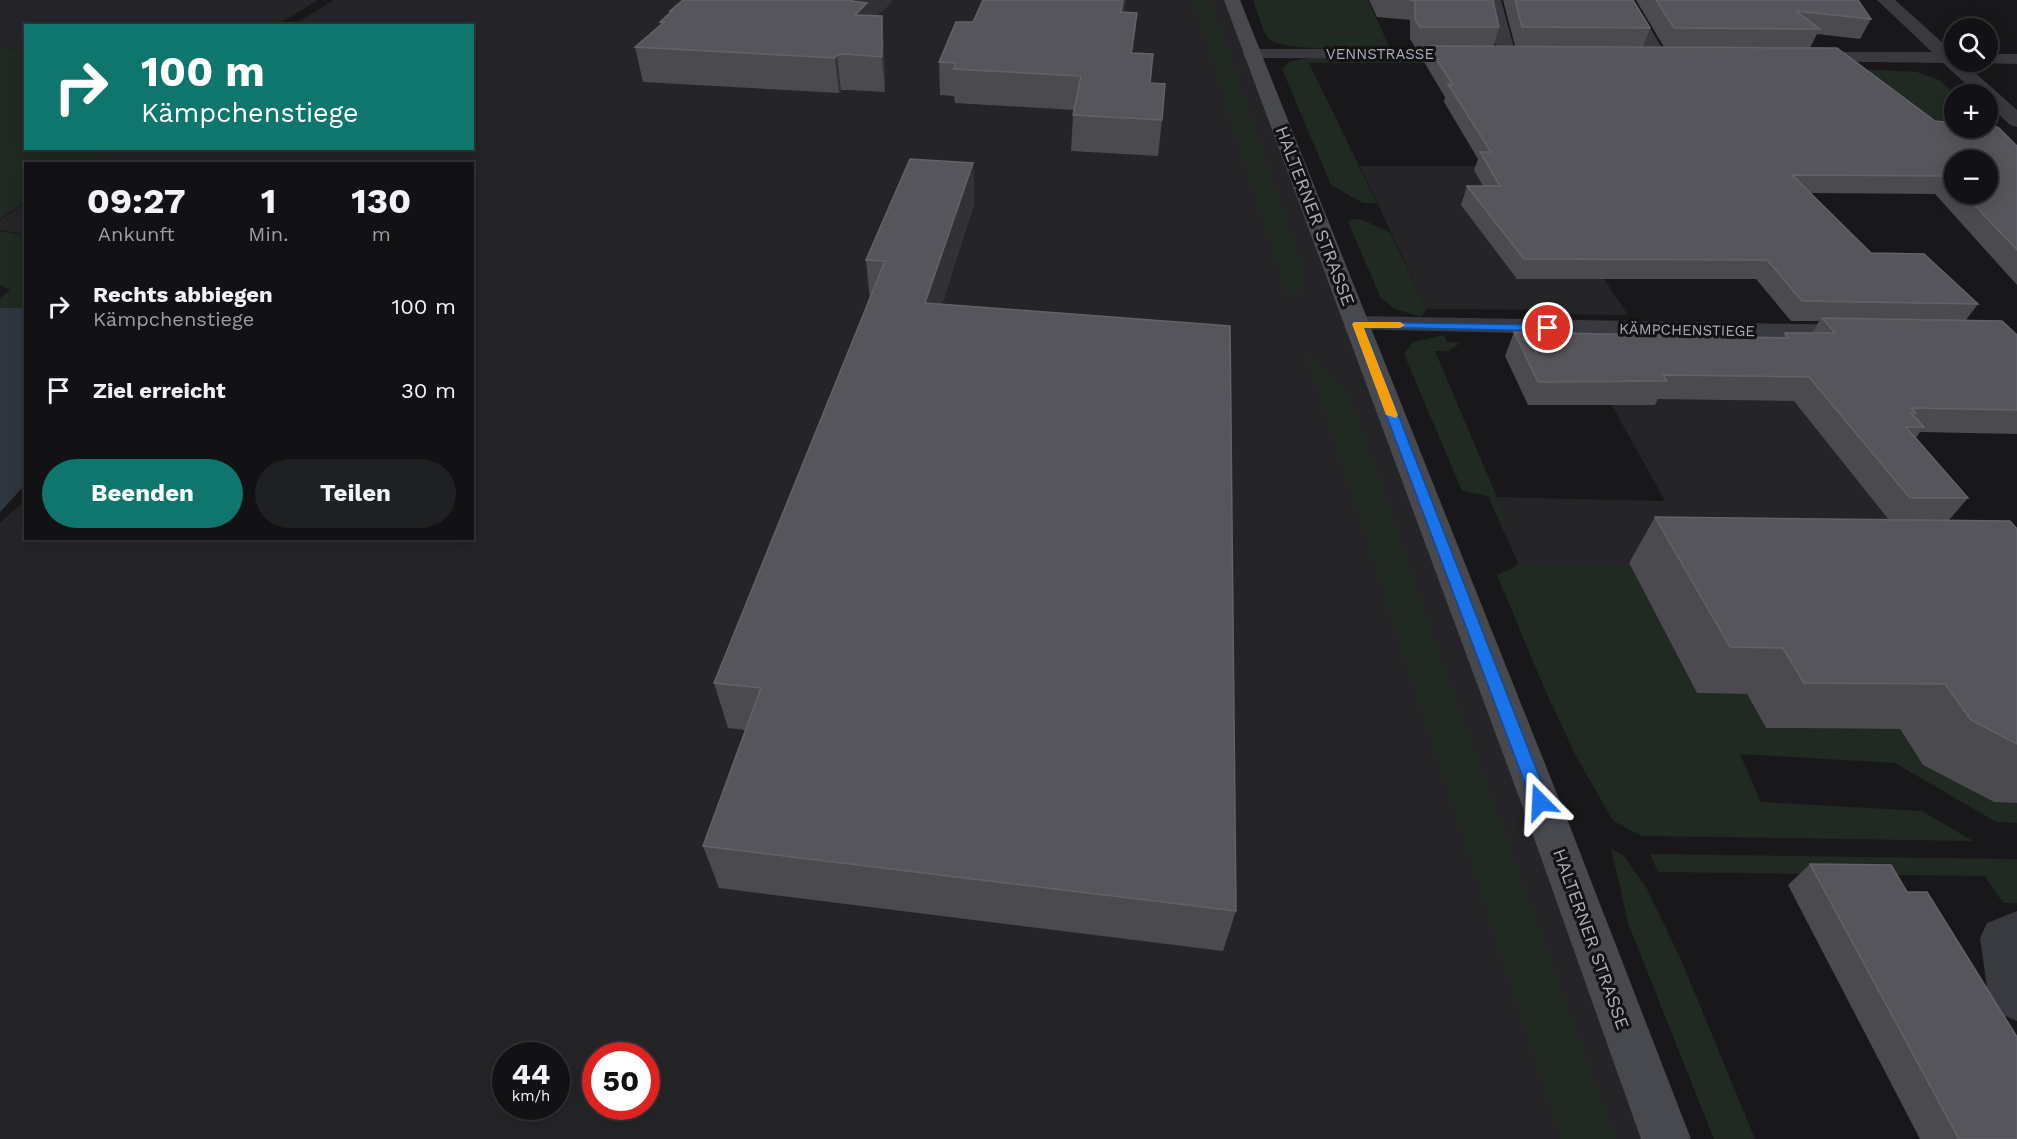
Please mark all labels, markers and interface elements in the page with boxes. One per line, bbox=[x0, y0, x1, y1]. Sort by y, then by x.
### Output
map controls bbox=[1944, 18, 1998, 204]
button: search bbox=[1944, 18, 1998, 72]
street label: VENNSTRASSE bbox=[1326, 45, 1434, 63]
text: 100 m bbox=[141, 47, 265, 96]
icon: right bbox=[42, 48, 120, 126]
button: + bbox=[1944, 84, 1998, 138]
text: Kämpchenstiege bbox=[141, 97, 359, 129]
street label: HALTERNER STRASSE bbox=[1271, 123, 1359, 309]
button: − bbox=[1944, 150, 1998, 204]
text: 09:27 bbox=[87, 180, 186, 222]
text: 1 bbox=[261, 180, 276, 222]
text: 130 bbox=[351, 180, 411, 222]
text: Ankunft bbox=[98, 222, 175, 246]
text: Min. bbox=[248, 222, 288, 246]
text: m bbox=[372, 222, 391, 246]
text: Rechts abbiegen bbox=[93, 282, 273, 307]
icon: right bbox=[42, 290, 75, 323]
text: 100 m bbox=[392, 294, 456, 319]
pin bbox=[1522, 302, 1573, 353]
text: Kämpchenstiege bbox=[93, 307, 254, 331]
icon: arrive bbox=[1531, 311, 1564, 344]
street label: KÄMPCHENSTIEGE bbox=[1619, 320, 1755, 340]
icon: arrive bbox=[42, 374, 75, 407]
text: Ziel erreicht bbox=[93, 378, 226, 403]
text: 30 m bbox=[401, 378, 456, 403]
button: Beenden bbox=[42, 459, 243, 528]
button: Teilen bbox=[255, 459, 456, 528]
position arrow bbox=[1508, 770, 1572, 834]
street label: HALTERNER STRASSE bbox=[1549, 846, 1634, 1032]
speed limit sign: 50 bbox=[582, 1042, 660, 1120]
text: 44 bbox=[512, 1056, 550, 1091]
text: km/h bbox=[512, 1087, 550, 1105]

